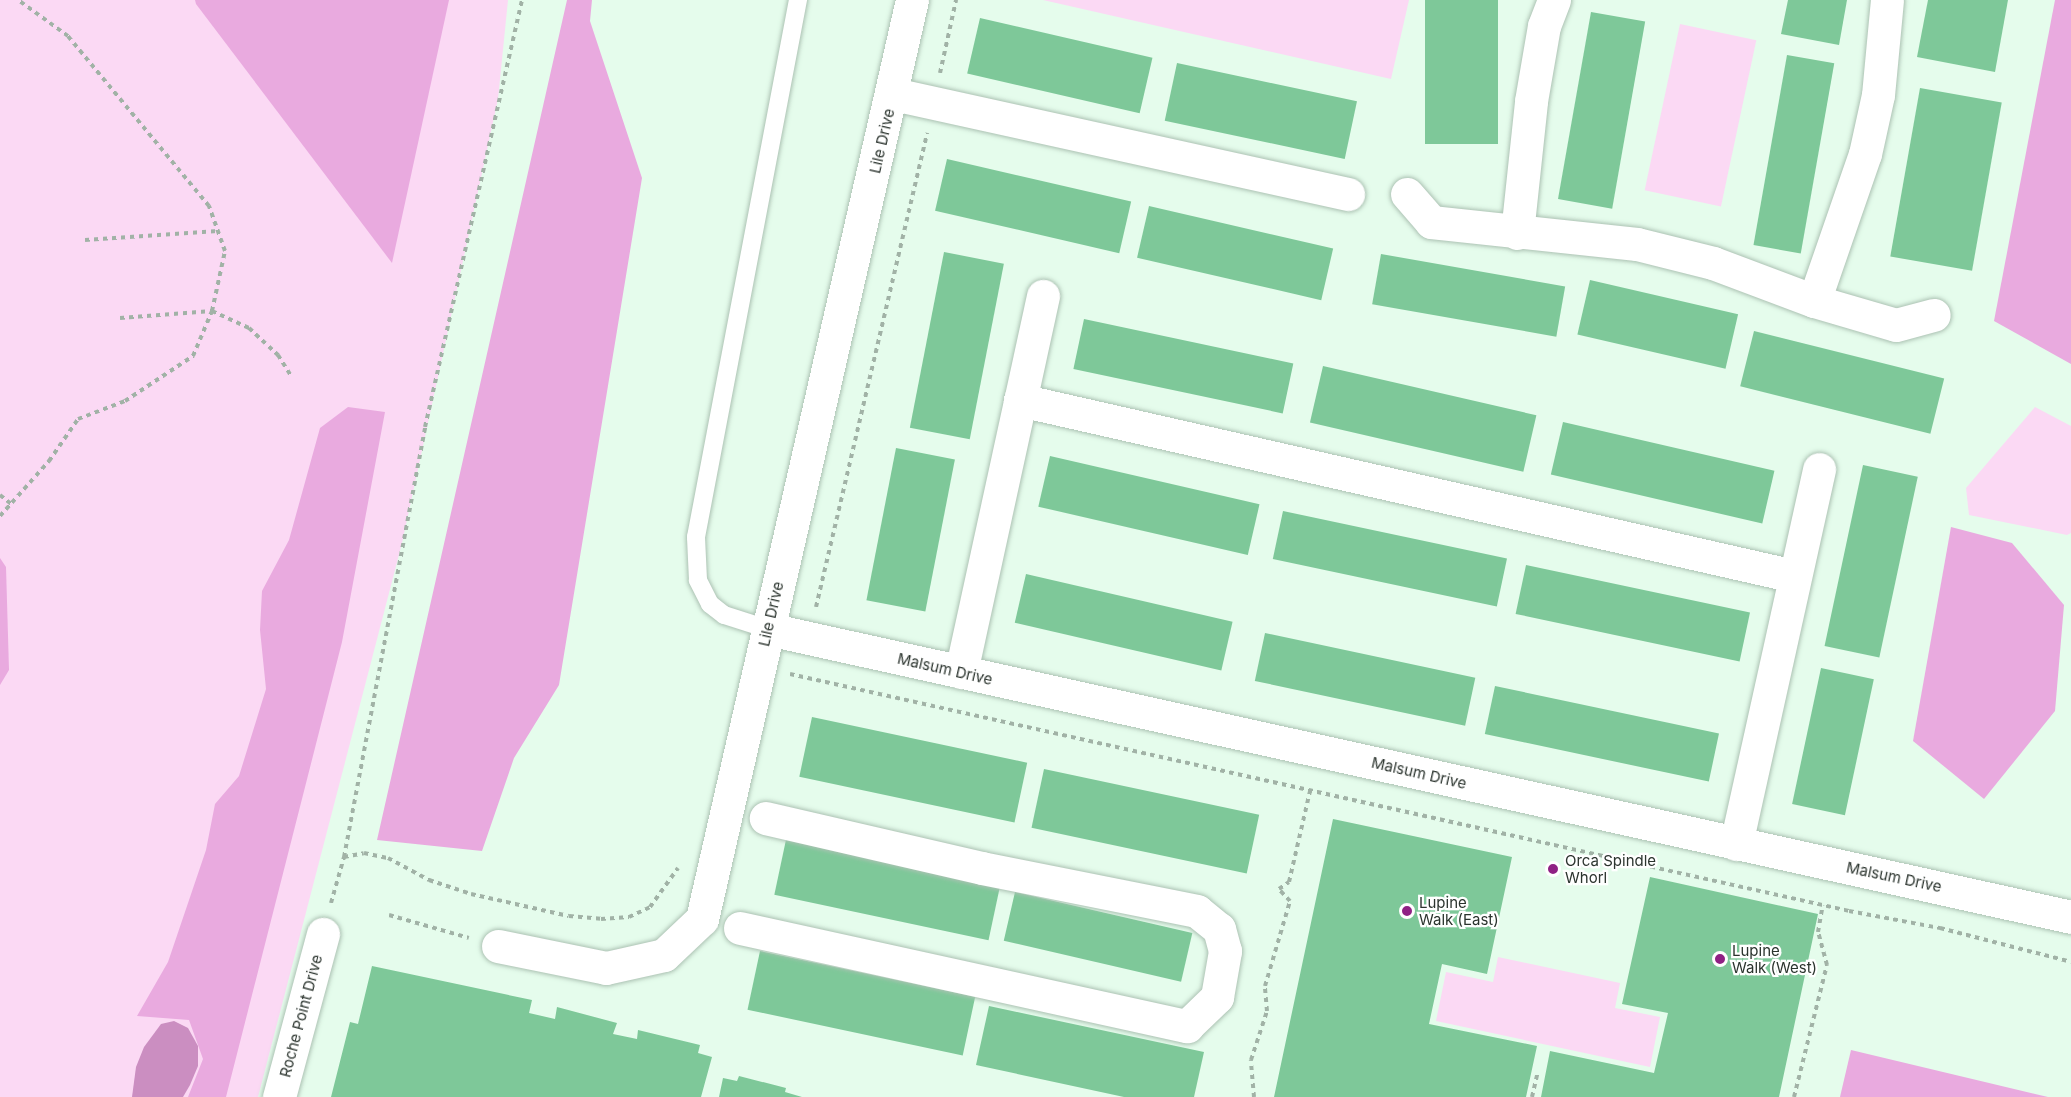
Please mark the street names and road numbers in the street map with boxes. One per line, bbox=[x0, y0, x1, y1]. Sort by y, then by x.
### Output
street label: Lile Drive bbox=[866, 107, 898, 175]
street label: Lile Drive bbox=[755, 580, 787, 648]
street label: Malsum Drive bbox=[896, 649, 994, 689]
street label: Malsum Drive bbox=[1370, 753, 1468, 793]
street label: Malsum Drive bbox=[1845, 858, 1943, 896]
street label: Roche Point Drive bbox=[276, 953, 326, 1079]

